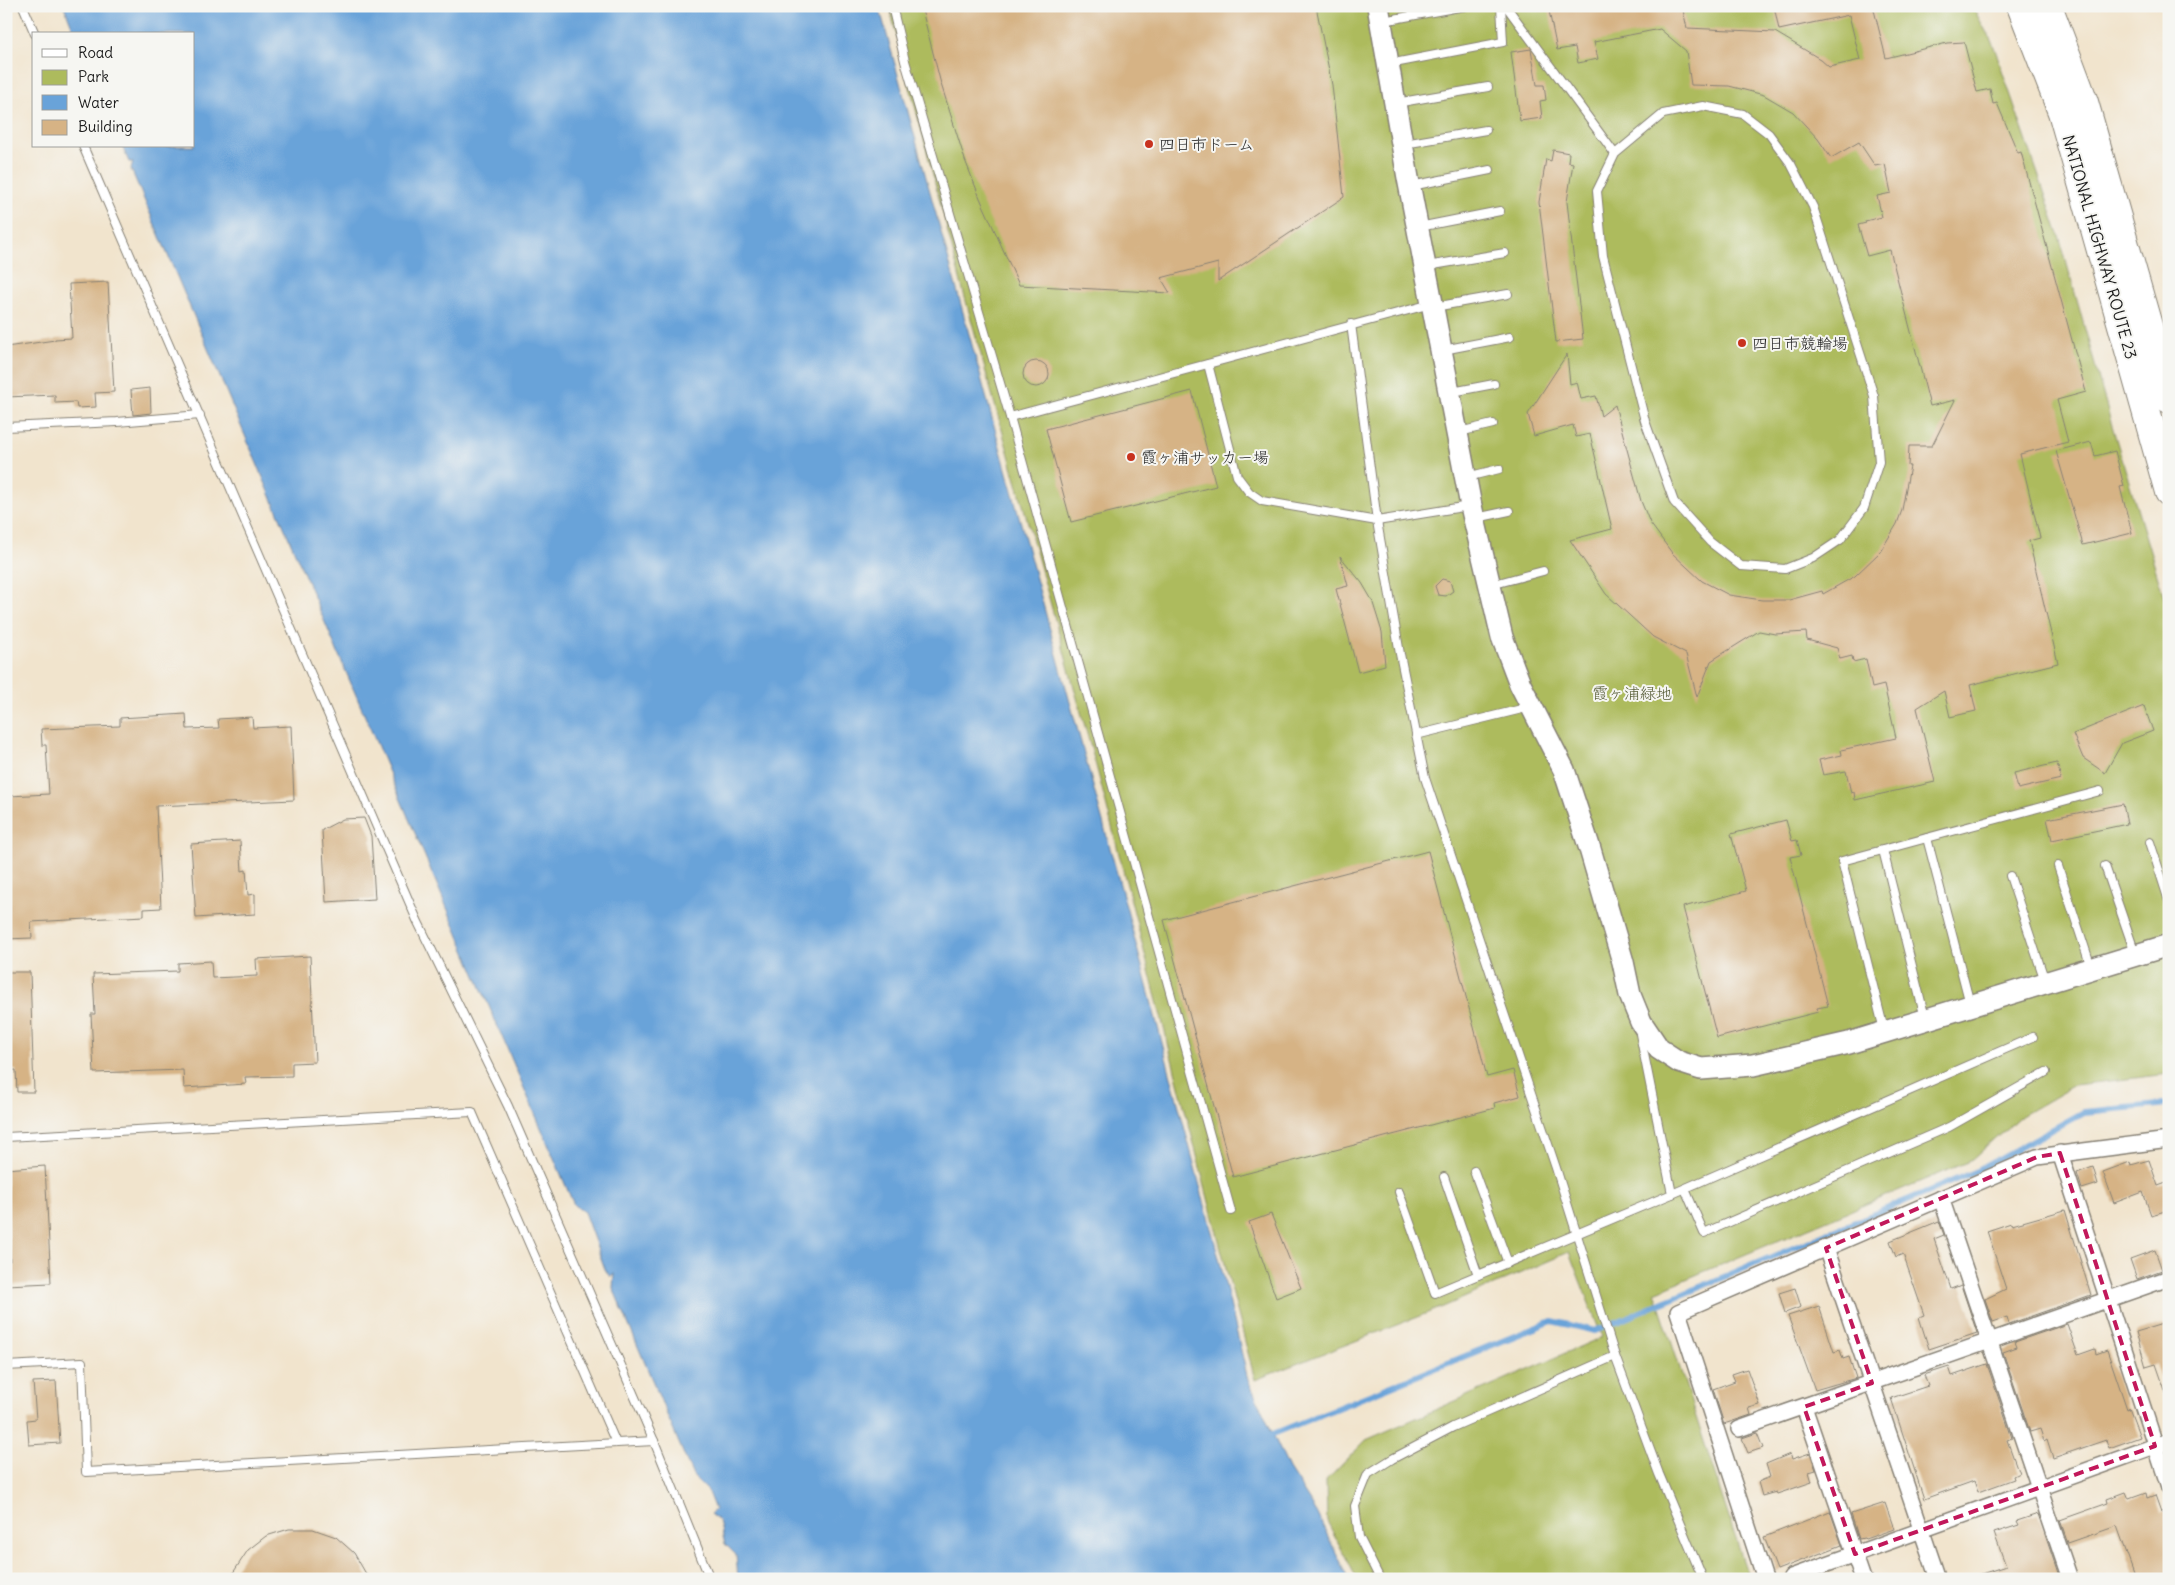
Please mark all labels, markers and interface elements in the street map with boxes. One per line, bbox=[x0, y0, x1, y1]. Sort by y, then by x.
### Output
legend bbox=[32, 32, 195, 148]
text: Road bbox=[78, 43, 113, 62]
text: Park bbox=[78, 67, 109, 86]
text: Water bbox=[78, 93, 119, 112]
text: Building bbox=[78, 117, 133, 136]
street label: NATIONAL HIGHWAY ROUTE 23 bbox=[2058, 133, 2142, 361]
place label: 四日市ドーム bbox=[1159, 134, 1254, 154]
marker: 四日市ドーム bbox=[1143, 138, 1155, 150]
place label: 四日市競輪場 bbox=[1752, 333, 1848, 353]
marker: 四日市競輪場 bbox=[1736, 337, 1748, 349]
place label: 霞ヶ浦サッカー場 bbox=[1141, 447, 1269, 467]
marker: 霞ヶ浦サッカー場 bbox=[1125, 451, 1137, 463]
park label: 霞ヶ浦緑地 bbox=[1592, 683, 1672, 703]

